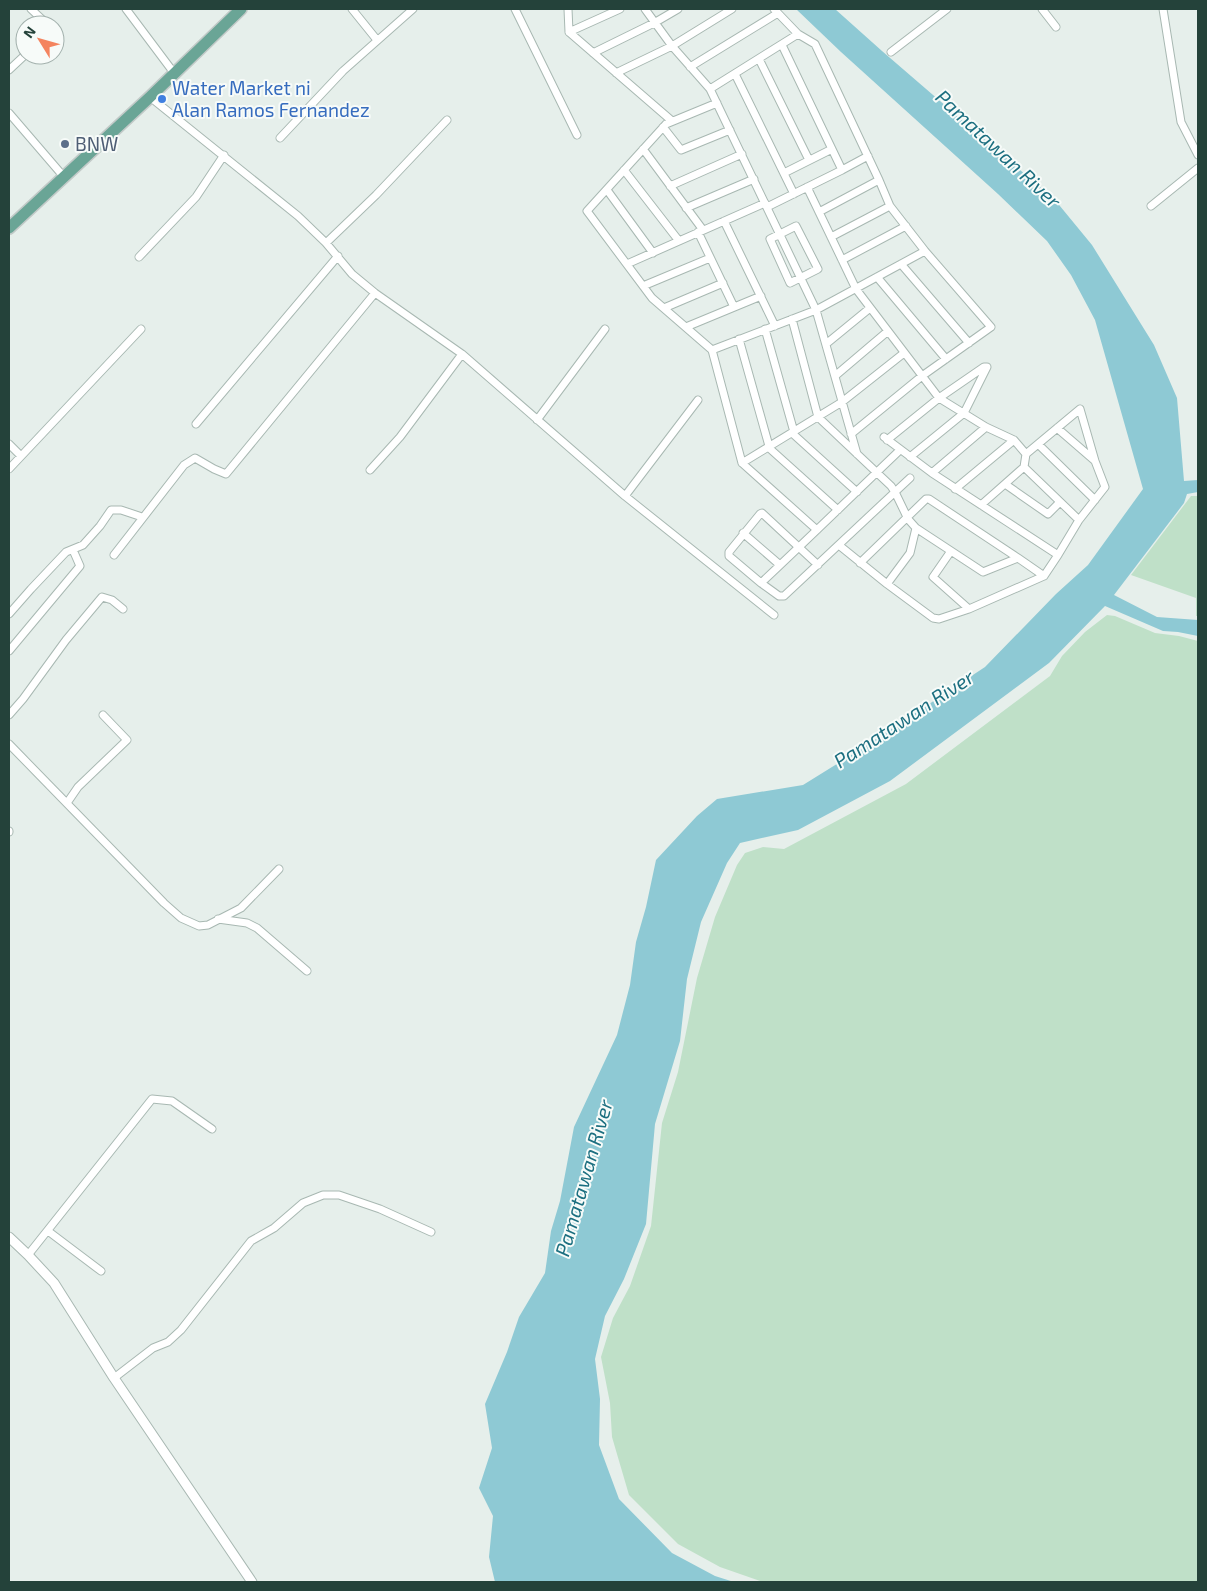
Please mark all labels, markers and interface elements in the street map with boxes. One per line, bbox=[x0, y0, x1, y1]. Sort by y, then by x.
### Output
north arrow bbox=[15, 15, 65, 65]
text: N bbox=[19, 23, 39, 41]
place label: Water Market ni Alan Ramos Fernandez bbox=[172, 76, 370, 121]
water label: Pamatawan River bbox=[931, 84, 1067, 213]
marker: Water Market ni Alan Ramos Fernandez bbox=[156, 93, 168, 105]
place label: BNW bbox=[75, 132, 118, 155]
marker: BNW bbox=[59, 138, 71, 150]
water label: Pamatawan River bbox=[829, 663, 979, 772]
water label: Pamatawan River bbox=[549, 1095, 617, 1259]

